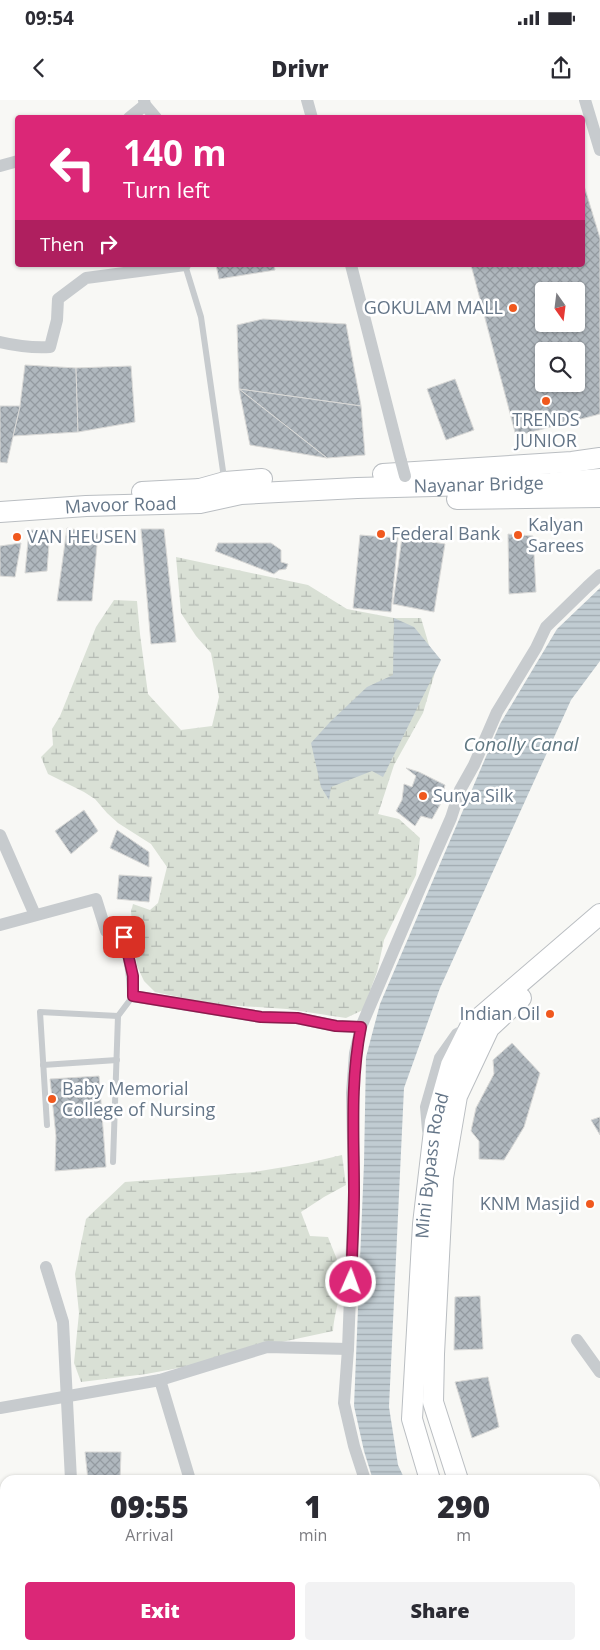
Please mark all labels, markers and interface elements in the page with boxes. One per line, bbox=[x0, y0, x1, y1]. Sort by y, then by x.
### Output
text: 09:54 bbox=[25, 5, 74, 31]
text: Drivr bbox=[271, 53, 329, 83]
icon: back bbox=[25, 54, 53, 82]
icon: share bbox=[547, 54, 575, 82]
text: 140 m bbox=[123, 129, 227, 176]
icon: left bbox=[40, 135, 105, 200]
text: Turn left bbox=[123, 174, 210, 204]
icon: right bbox=[94, 230, 122, 258]
text: Then bbox=[40, 231, 84, 257]
north arrow bbox=[535, 282, 585, 332]
map controls bbox=[535, 282, 585, 392]
place label: GOKULAM MALL bbox=[364, 295, 503, 319]
marker: GOKULAM MALL bbox=[507, 302, 519, 314]
button: search bbox=[535, 342, 585, 392]
marker: TRENDS JUNIOR bbox=[540, 395, 552, 407]
place label: TRENDS JUNIOR bbox=[512, 407, 580, 452]
street label: Nayanar Bridge bbox=[413, 470, 544, 498]
street label: Mavoor Road bbox=[64, 491, 177, 518]
place label: Kalyan Sarees bbox=[528, 512, 584, 557]
place label: Federal Bank bbox=[391, 521, 501, 545]
place label: VAN HEUSEN bbox=[27, 524, 137, 548]
marker: Federal Bank bbox=[375, 528, 387, 540]
marker: Kalyan Sarees bbox=[512, 529, 524, 541]
marker: VAN HEUSEN bbox=[11, 531, 23, 543]
water label: Conolly Canal bbox=[463, 731, 580, 757]
place label: Surya Silk bbox=[433, 783, 514, 807]
marker: Surya Silk bbox=[417, 790, 429, 802]
pin bbox=[103, 916, 145, 958]
icon: arrive bbox=[110, 923, 138, 951]
place label: Indian Oil bbox=[460, 1001, 540, 1025]
marker: Indian Oil bbox=[544, 1008, 556, 1020]
place label: Baby Memorial College of Nursing bbox=[62, 1076, 216, 1121]
street label: Mini Bypass Road bbox=[409, 1089, 454, 1239]
marker: Baby Memorial College of Nursing bbox=[46, 1093, 58, 1105]
place label: KNM Masjid bbox=[480, 1191, 580, 1215]
marker: KNM Masjid bbox=[584, 1198, 596, 1210]
position arrow bbox=[324, 1255, 376, 1307]
text: 09:55 bbox=[110, 1486, 189, 1527]
text: 1 bbox=[304, 1486, 322, 1527]
text: 290 bbox=[437, 1486, 490, 1527]
text: Arrival bbox=[125, 1524, 173, 1546]
text: min bbox=[299, 1524, 327, 1546]
text: m bbox=[456, 1524, 471, 1546]
button: Exit bbox=[25, 1582, 295, 1640]
button: Share bbox=[305, 1582, 575, 1640]

